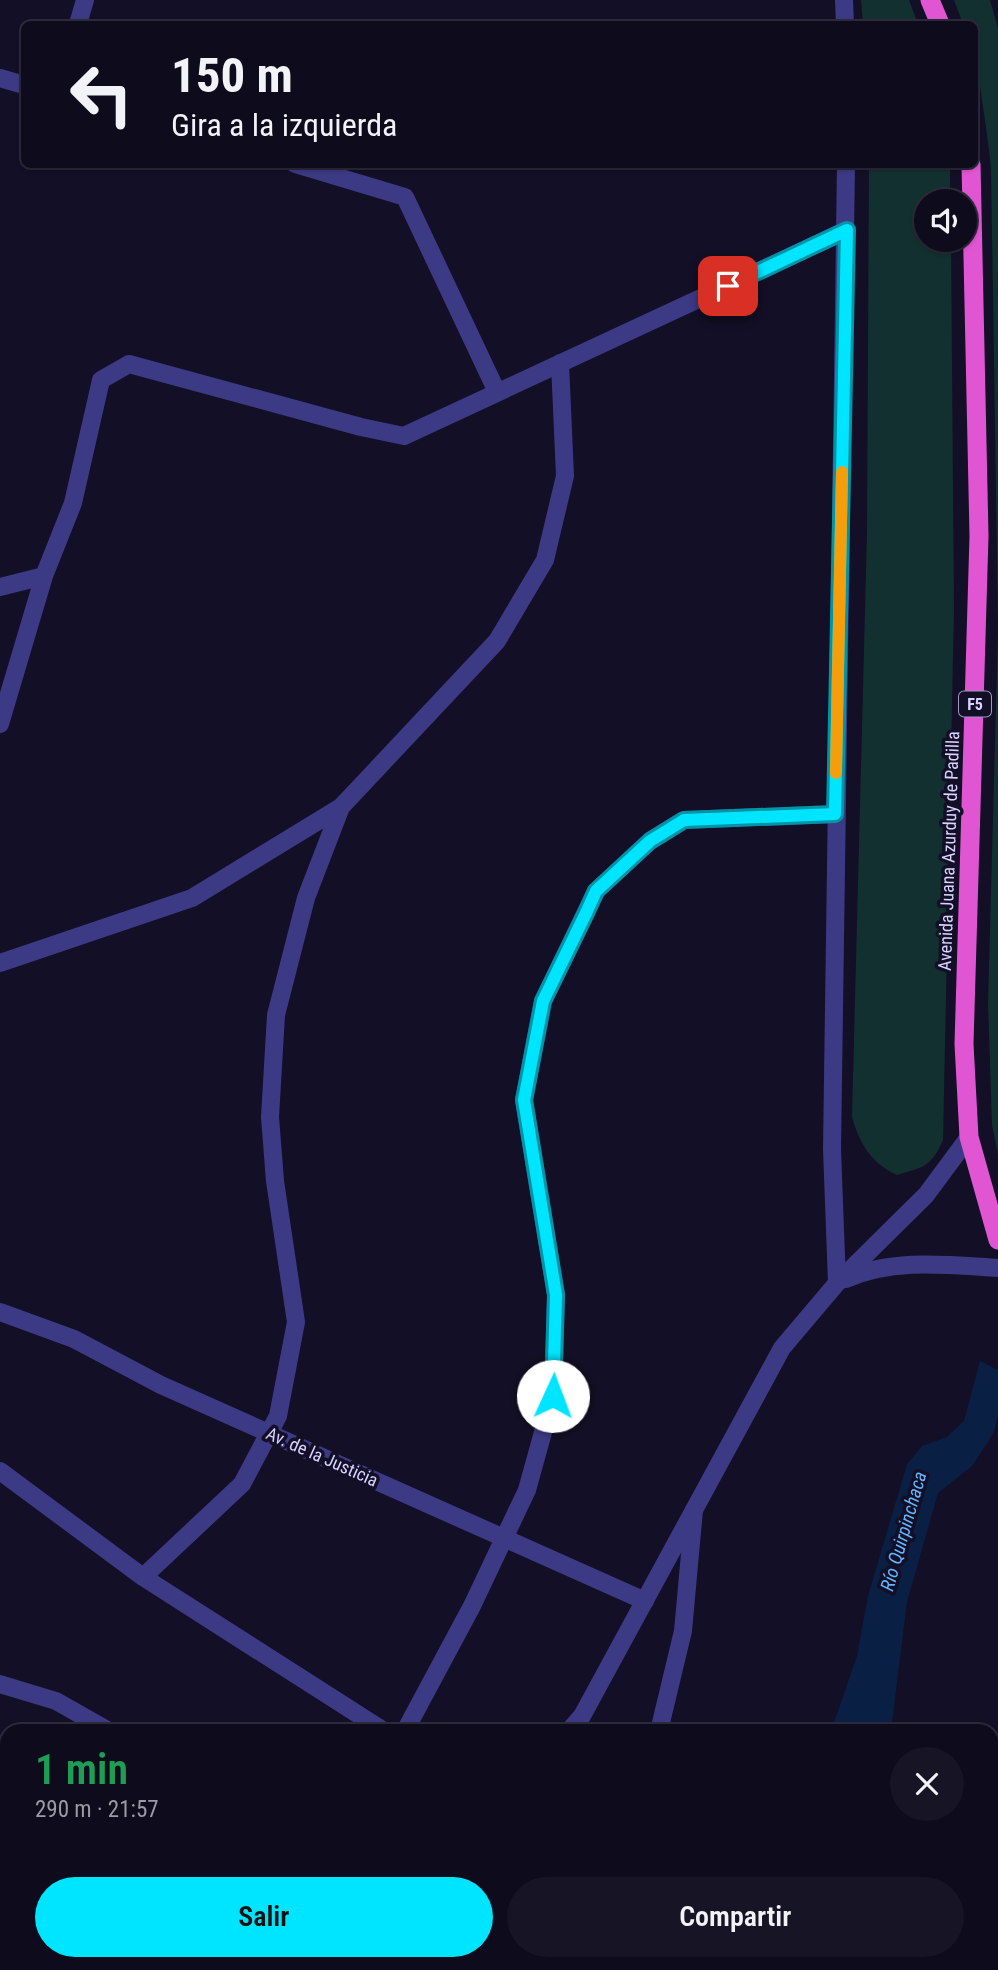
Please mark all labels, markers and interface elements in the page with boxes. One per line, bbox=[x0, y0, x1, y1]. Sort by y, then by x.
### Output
text: 150 m bbox=[171, 47, 293, 104]
icon: left bbox=[56, 49, 147, 140]
text: Gira a la izquierda bbox=[171, 106, 397, 144]
map controls bbox=[914, 189, 977, 252]
button: sound bbox=[914, 189, 977, 252]
pin bbox=[698, 256, 758, 316]
icon: arrive bbox=[709, 267, 747, 305]
road number: F5 bbox=[959, 692, 991, 716]
street label: Avenida Juana Azurduy de Padilla bbox=[934, 731, 963, 971]
position arrow bbox=[516, 1359, 590, 1433]
street label: Av. de la Justicia bbox=[263, 1423, 381, 1491]
water label: Río Quirpinchaca bbox=[875, 1469, 932, 1594]
text: 1 min bbox=[35, 1745, 128, 1794]
button: close bbox=[890, 1747, 964, 1821]
text: 290 m · 21:57 bbox=[35, 1796, 159, 1823]
button: Salir bbox=[35, 1877, 493, 1957]
button: Compartir bbox=[507, 1877, 964, 1957]

